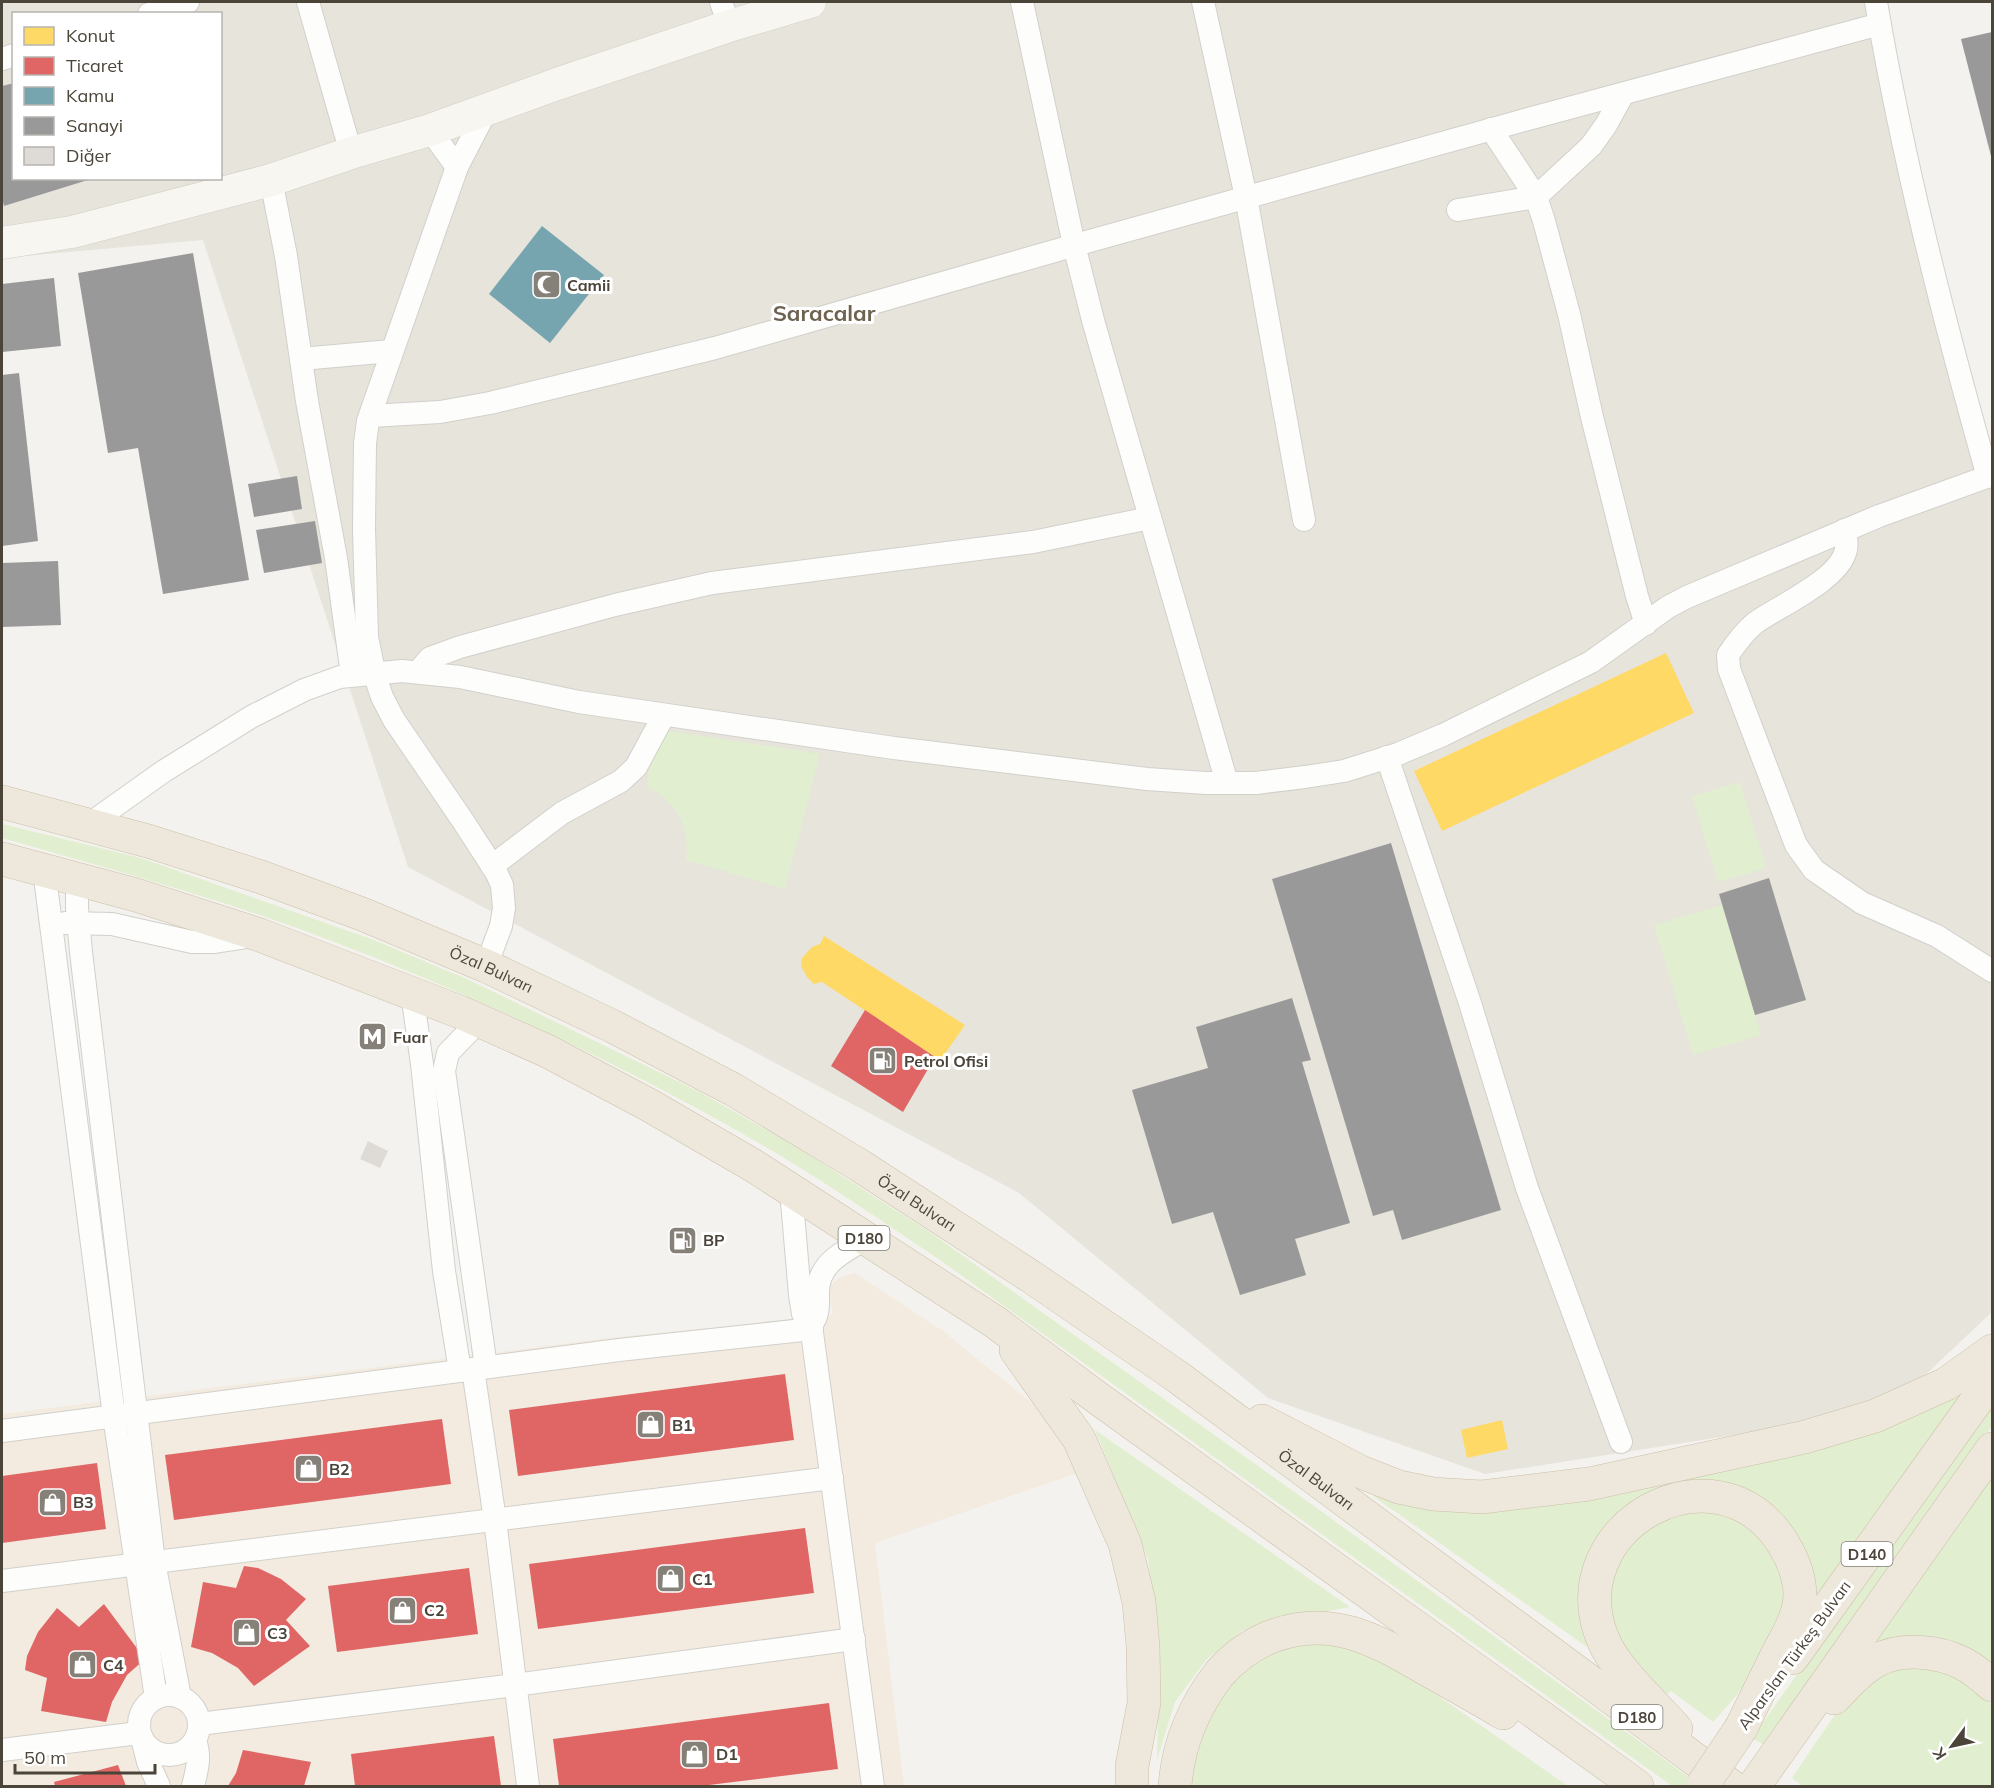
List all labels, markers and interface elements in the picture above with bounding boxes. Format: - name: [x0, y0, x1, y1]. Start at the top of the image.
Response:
- legend: [12, 12, 222, 180]
- text: Konut: [66, 24, 115, 47]
- text: Ticaret: [66, 54, 123, 77]
- text: Kamu: [66, 84, 114, 107]
- text: Sanayi: [66, 114, 123, 137]
- text: Diğer: [66, 144, 111, 167]
- mosque icon: Camii: [530, 269, 562, 301]
- place label: Camii: [567, 275, 610, 295]
- district label: Saracalar: [773, 299, 876, 327]
- street label: Özal Bulvarı: [447, 942, 536, 997]
- metro station icon: Fuar: [356, 1021, 388, 1053]
- place label: Fuar: [393, 1027, 428, 1047]
- fuel station icon: Petrol Ofisi: [867, 1045, 899, 1077]
- place label: Petrol Ofisi: [904, 1051, 988, 1071]
- street label: Özal Bulvarı: [874, 1170, 960, 1235]
- fuel station icon: BP: [666, 1224, 698, 1256]
- road number: D180: [838, 1226, 890, 1250]
- place label: BP: [703, 1230, 725, 1250]
- shop icon: B1: [635, 1409, 667, 1441]
- place label: B1: [672, 1415, 693, 1435]
- street label: Özal Bulvarı: [1274, 1445, 1358, 1514]
- shop icon: B2: [292, 1453, 324, 1485]
- place label: B2: [329, 1459, 350, 1479]
- shop icon: B3: [36, 1486, 68, 1518]
- place label: B3: [73, 1492, 94, 1512]
- road number: D140: [1842, 1542, 1892, 1566]
- shop icon: C1: [655, 1563, 687, 1595]
- place label: C1: [692, 1569, 713, 1589]
- street label: Alparslan Türkeş Bulvarı: [1733, 1577, 1855, 1733]
- shop icon: C2: [387, 1594, 419, 1626]
- place label: C2: [424, 1600, 445, 1620]
- shop icon: C3: [230, 1617, 262, 1649]
- place label: C3: [267, 1623, 288, 1643]
- shop icon: C4: [66, 1649, 98, 1681]
- place label: C4: [103, 1655, 124, 1675]
- road number: D180: [1612, 1705, 1662, 1729]
- north arrow: [1922, 1716, 1982, 1776]
- scale bar: [15, 1737, 154, 1775]
- shop icon: D1: [679, 1738, 711, 1770]
- text: K: [1927, 1743, 1951, 1764]
- place label: D1: [716, 1744, 738, 1764]
- text: 50 m: [24, 1746, 66, 1769]

